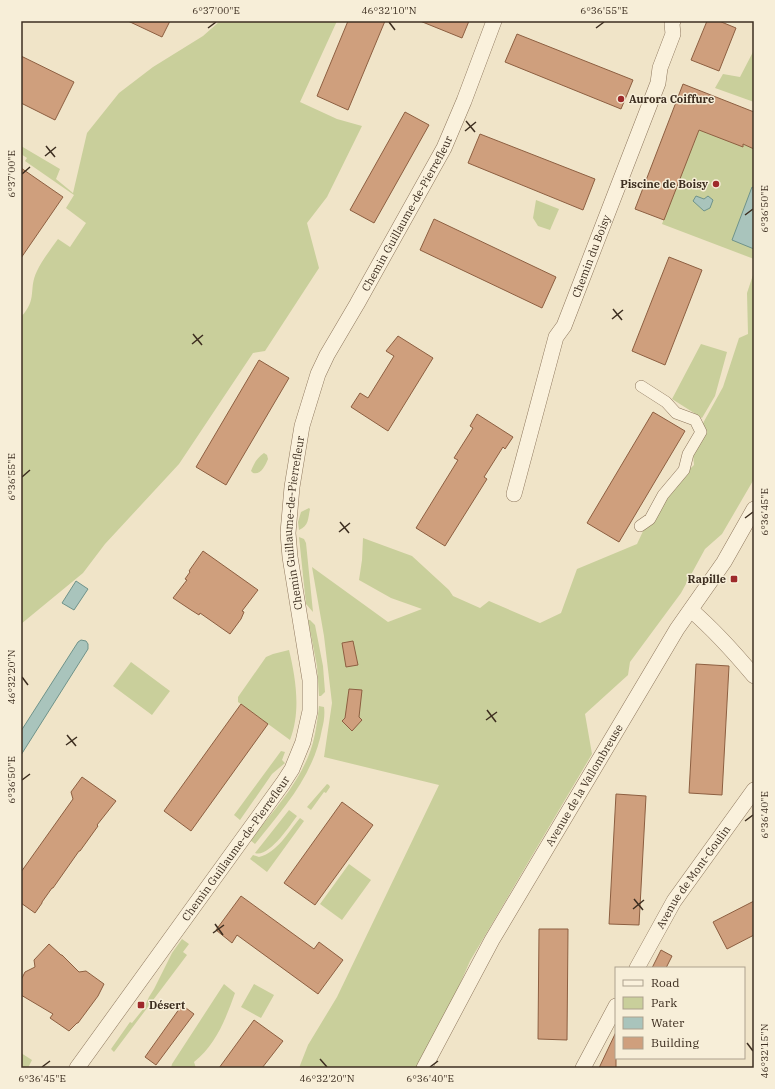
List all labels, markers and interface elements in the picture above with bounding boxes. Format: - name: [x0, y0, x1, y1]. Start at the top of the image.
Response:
- text: 6°37'00"E: [192, 4, 240, 17]
- text: 46°32'10"N: [362, 4, 417, 17]
- text: 6°36'55"E: [580, 4, 628, 17]
- place label: Aurora Coiffure: [629, 92, 714, 106]
- marker: Aurora Coiffure: [616, 94, 626, 104]
- street label: Chemin Guillaume-de-Pierrefleur: [359, 133, 455, 294]
- text: 6°37'00"E: [5, 150, 18, 198]
- place label: Piscine de Boisy: [620, 177, 709, 191]
- marker: Piscine de Boisy: [711, 179, 721, 189]
- text: 6°36'50"E: [758, 185, 771, 233]
- street label: Chemin du Boisy: [569, 213, 613, 300]
- street label: Chemin Guillaume-de-Pierrefleur: [281, 435, 307, 611]
- text: 6°36'55"E: [5, 453, 18, 501]
- text: 6°36'45"E: [758, 488, 771, 536]
- place label: Rapille: [688, 572, 726, 586]
- marker: Rapille: [729, 574, 739, 584]
- text: 46°32'20"N: [5, 649, 18, 705]
- street label: Avenue de la Vallombreuse: [542, 722, 626, 849]
- text: 6°36'50"E: [5, 756, 18, 804]
- street label: Chemin Guillaume-de-Pierrefleur: [179, 773, 293, 924]
- text: 6°36'40"E: [758, 791, 771, 839]
- street label: Avenue de Mont-Goulin: [653, 823, 733, 931]
- legend: [615, 967, 745, 1059]
- text: Road: [651, 975, 680, 990]
- text: Park: [651, 995, 677, 1010]
- place label: Désert: [149, 998, 185, 1012]
- marker: Désert: [136, 1000, 146, 1010]
- text: Water: [651, 1015, 685, 1030]
- text: 46°32'15"N: [758, 1023, 771, 1079]
- text: Building: [651, 1035, 699, 1050]
- text: 6°36'45"E: [18, 1072, 66, 1085]
- text: 46°32'20"N: [300, 1072, 355, 1085]
- text: 6°36'40"E: [406, 1072, 454, 1085]

